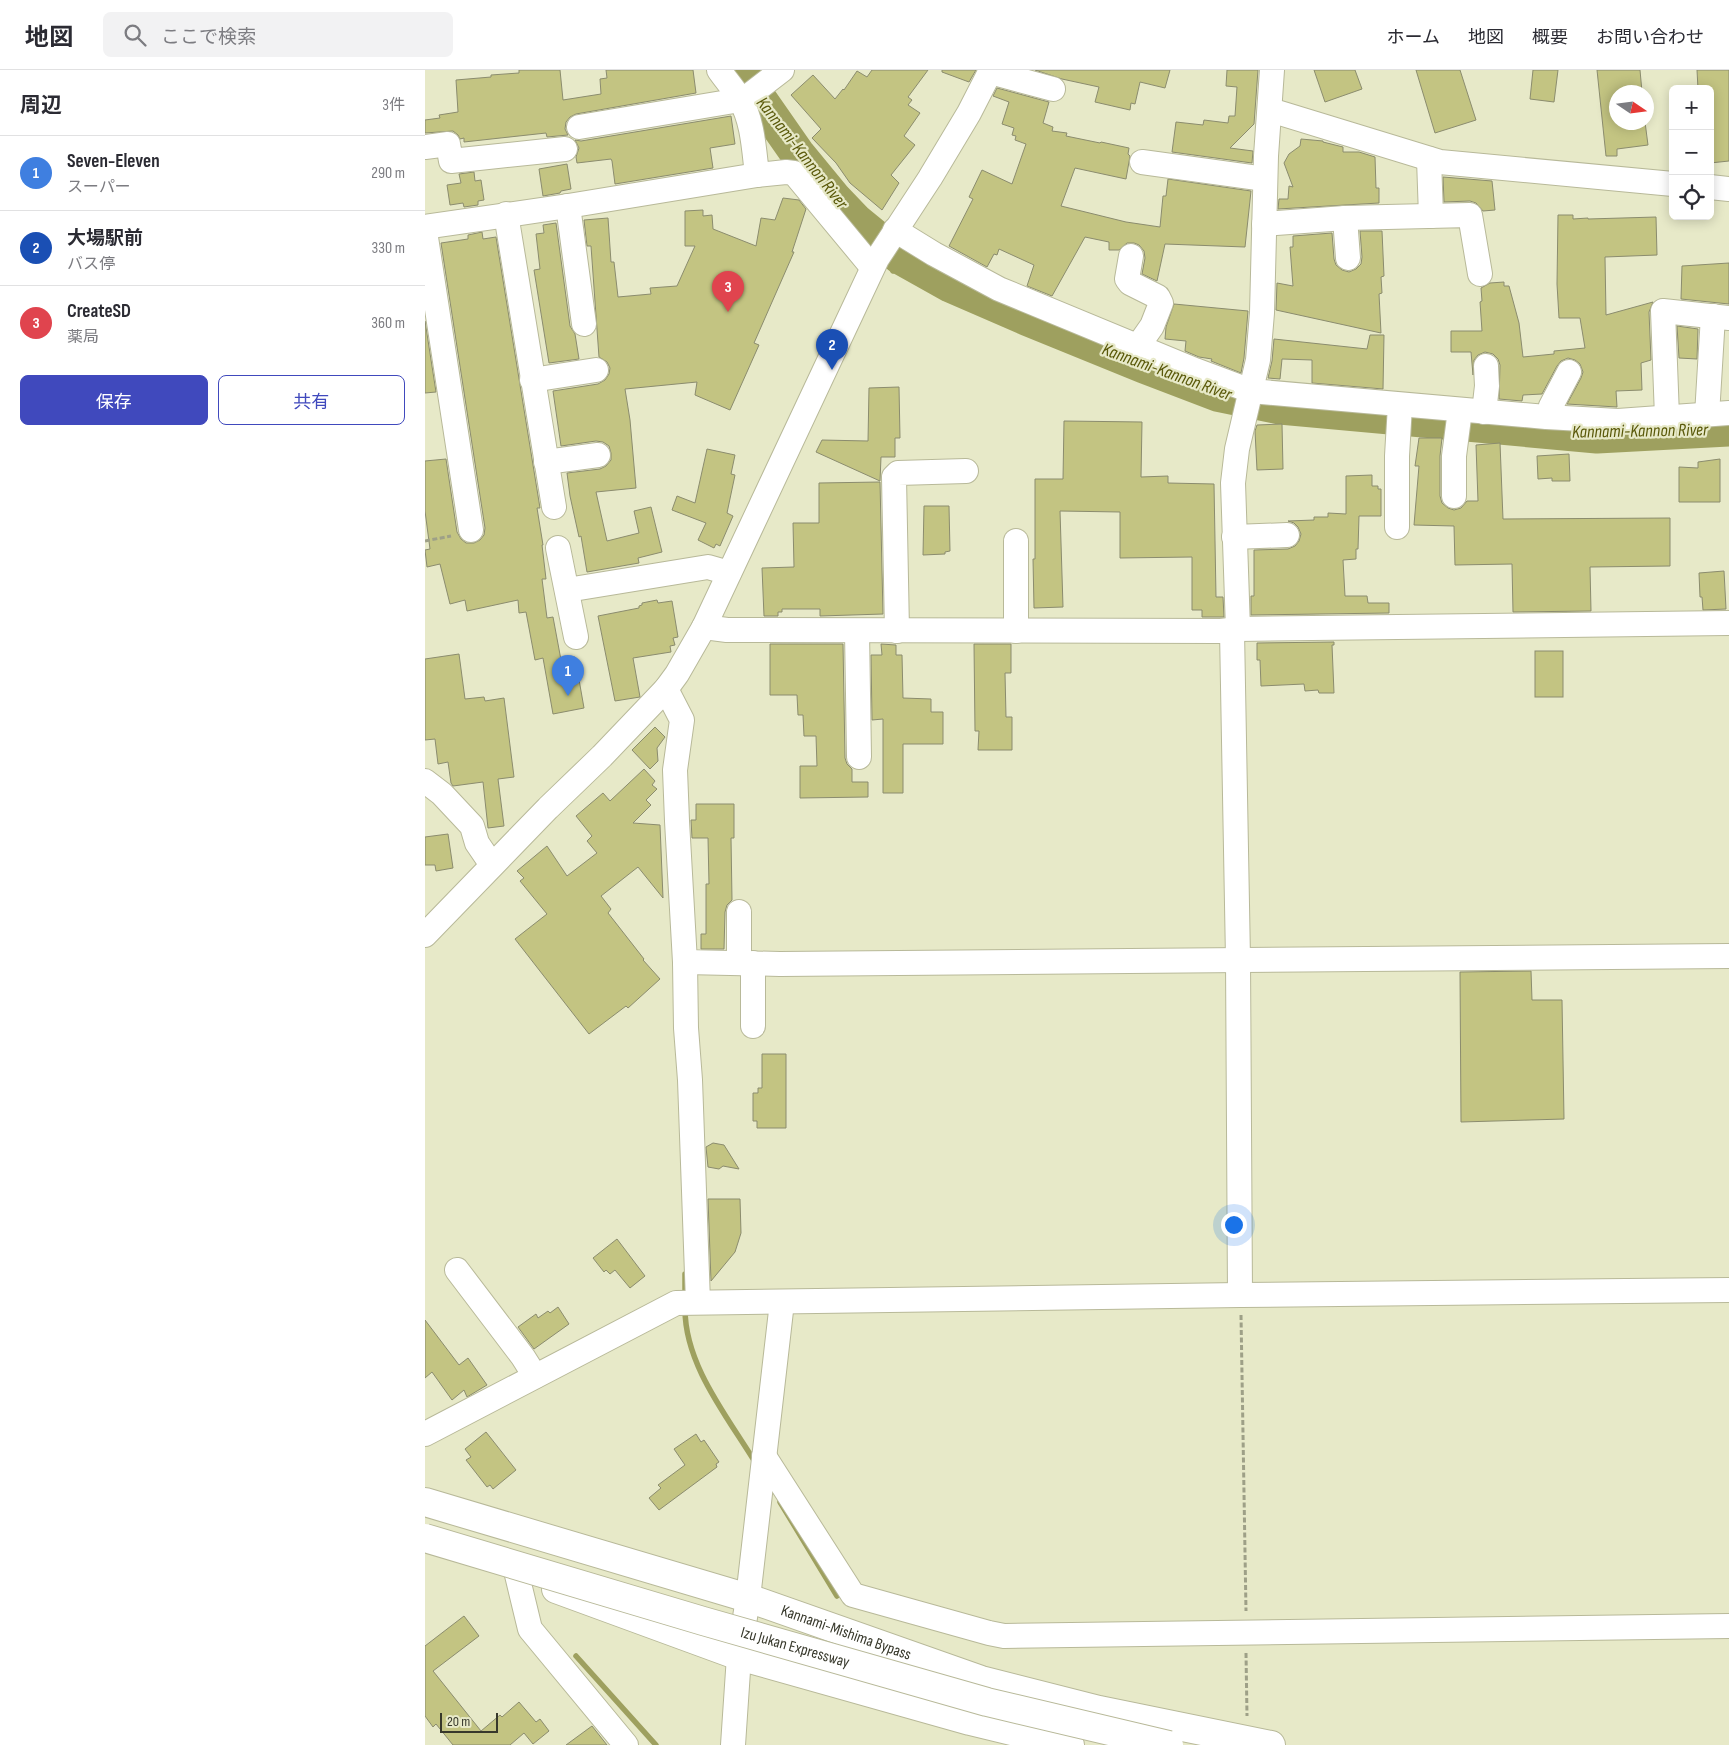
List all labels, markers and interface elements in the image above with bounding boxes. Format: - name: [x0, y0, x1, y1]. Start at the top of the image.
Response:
- search box: [103, 12, 453, 57]
- icon: search: [121, 21, 149, 49]
- text: 地図: [25, 23, 73, 52]
- text: ここで検索: [161, 26, 256, 49]
- text: ホーム: [1387, 27, 1440, 48]
- text: 地図: [1468, 27, 1504, 48]
- text: 概要: [1532, 27, 1568, 48]
- text: お問い合わせ: [1596, 27, 1704, 48]
- north arrow: [1609, 85, 1654, 130]
- map controls: [1669, 85, 1714, 220]
- button: +: [1669, 85, 1714, 130]
- text: 周辺: [20, 93, 62, 118]
- water label: Kannami-Kannon River: [752, 93, 853, 214]
- text: 3件: [382, 96, 405, 115]
- button: −: [1669, 130, 1714, 175]
- text: Seven-Eleven: [67, 150, 160, 173]
- text: 1: [33, 164, 39, 183]
- text: 290 m: [371, 164, 405, 183]
- button: locate: [1669, 175, 1714, 220]
- text: スーパー: [67, 178, 131, 197]
- text: 大場駅前: [67, 227, 143, 250]
- text: 2: [32, 239, 40, 258]
- text: 330 m: [372, 239, 405, 258]
- text: バス停: [67, 255, 115, 274]
- pin: 3: [712, 271, 744, 312]
- text: CreateSD: [67, 300, 131, 323]
- text: 3: [32, 314, 40, 333]
- text: 360 m: [371, 314, 405, 333]
- text: 薬局: [67, 328, 99, 347]
- pin: 2: [816, 329, 848, 370]
- water label: Kannami-Kannon River: [1099, 339, 1235, 405]
- button: 保存: [20, 375, 208, 425]
- button: 共有: [218, 375, 405, 425]
- water label: Kannami-Kannon River: [1572, 419, 1709, 443]
- pin: 1: [552, 655, 584, 696]
- your location: [1221, 1212, 1247, 1238]
- street label: Kannami-Mishima Bypass: [778, 1601, 914, 1664]
- street label: Izu Jukan Expressway: [739, 1623, 852, 1672]
- scale bar: [440, 1710, 497, 1733]
- text: 20 m: [447, 1713, 470, 1730]

